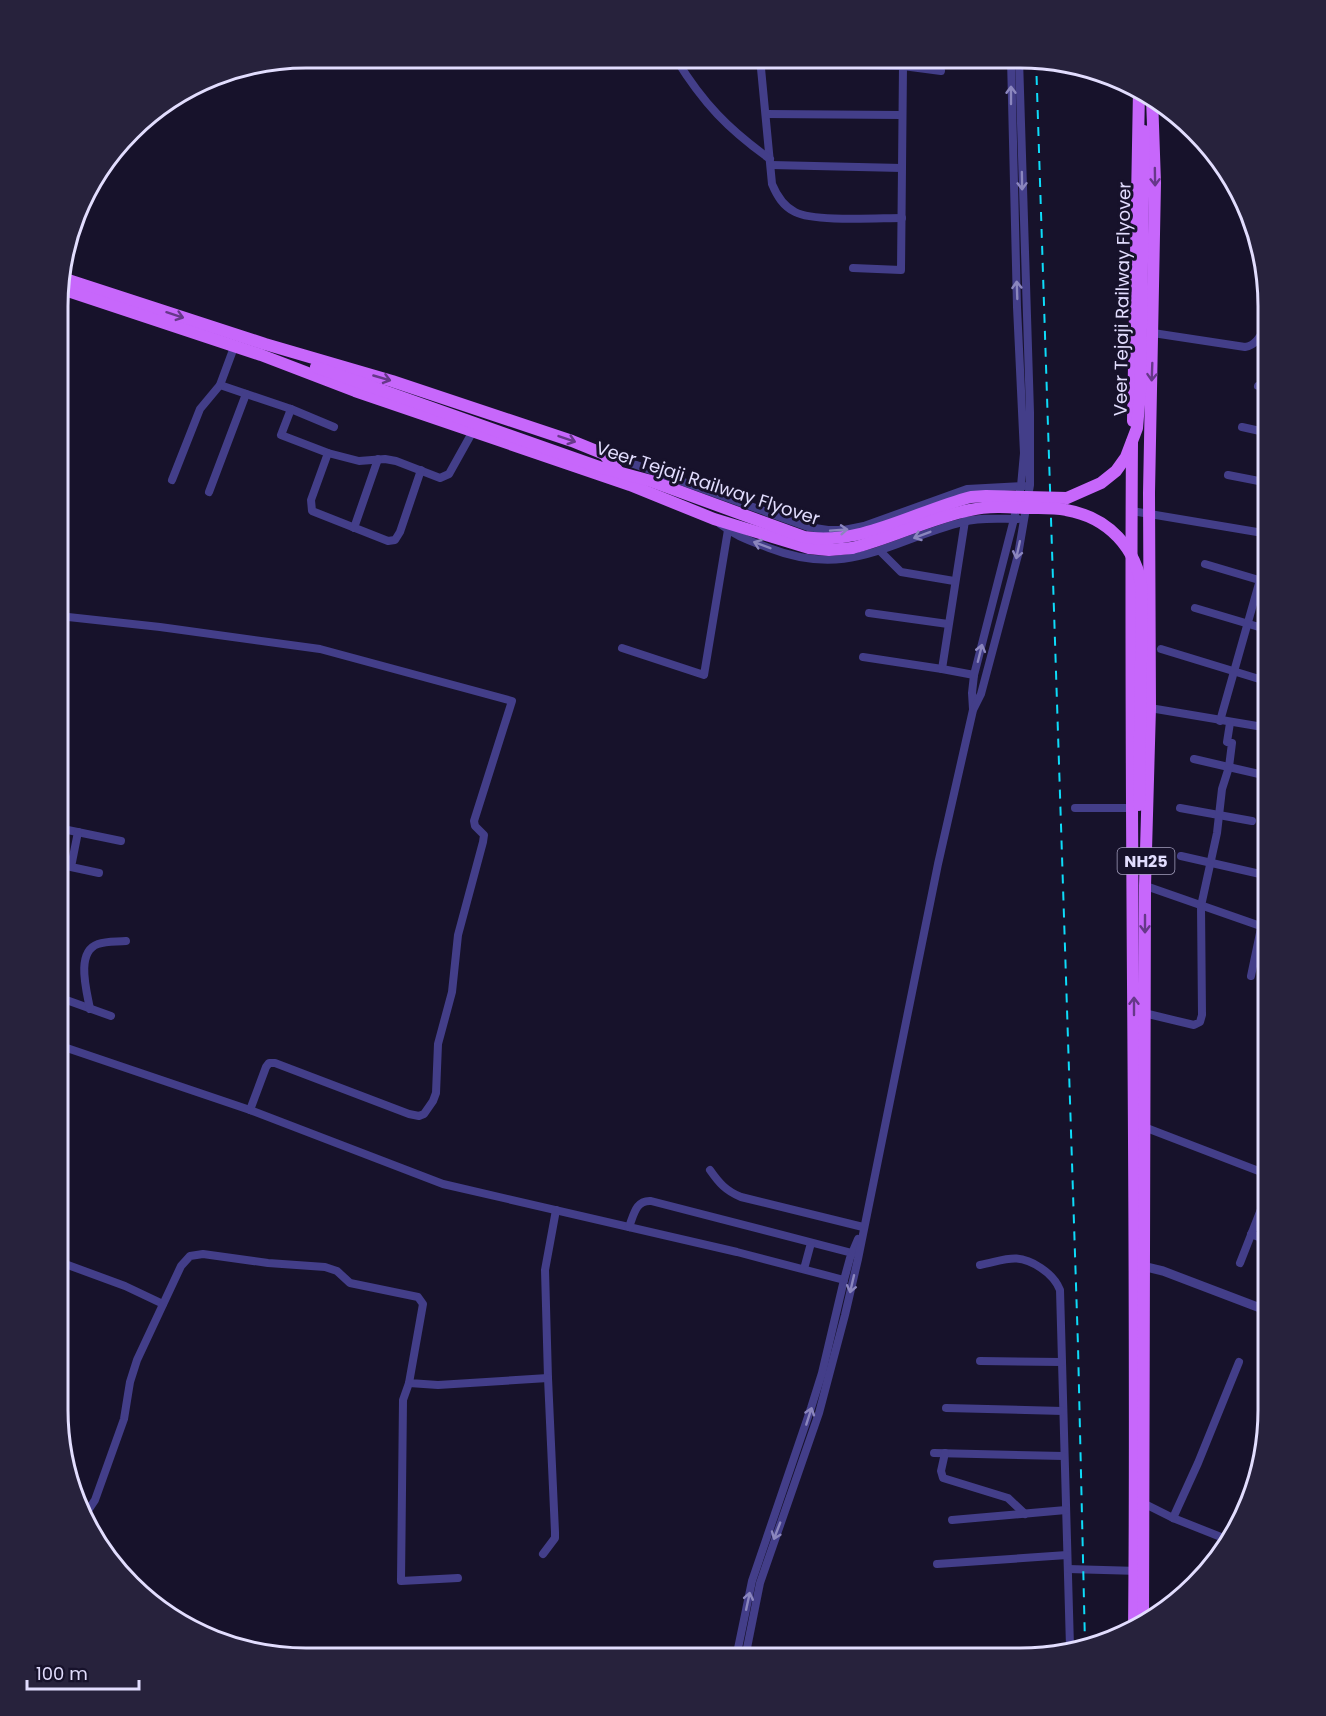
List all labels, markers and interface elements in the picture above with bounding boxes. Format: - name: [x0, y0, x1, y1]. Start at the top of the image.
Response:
- one-way arrow: [1005, 85, 1017, 105]
- one-way arrow: [1149, 166, 1161, 186]
- one-way arrow: [1017, 170, 1028, 190]
- street label: Veer Tejaji Railway Flyover: [1107, 181, 1137, 416]
- one-way arrow: [1011, 280, 1023, 300]
- one-way arrow: [165, 310, 184, 321]
- one-way arrow: [1147, 361, 1158, 381]
- one-way arrow: [372, 373, 391, 384]
- one-way arrow: [557, 435, 576, 446]
- street label: Veer Tejaji Railway Flyover: [593, 435, 823, 531]
- one-way arrow: [828, 524, 848, 535]
- one-way arrow: [914, 531, 932, 542]
- one-way arrow: [753, 539, 772, 550]
- one-way arrow: [1012, 541, 1024, 560]
- one-way arrow: [974, 644, 986, 663]
- road number: NH25: [1118, 848, 1174, 874]
- one-way arrow: [1139, 913, 1151, 933]
- one-way arrow: [1128, 996, 1140, 1016]
- one-way arrow: [845, 1274, 857, 1293]
- one-way arrow: [804, 1407, 815, 1426]
- one-way arrow: [771, 1521, 782, 1540]
- one-way arrow: [742, 1592, 754, 1611]
- scale bar: [27, 1653, 140, 1691]
- text: 100 m: [36, 1661, 88, 1686]

